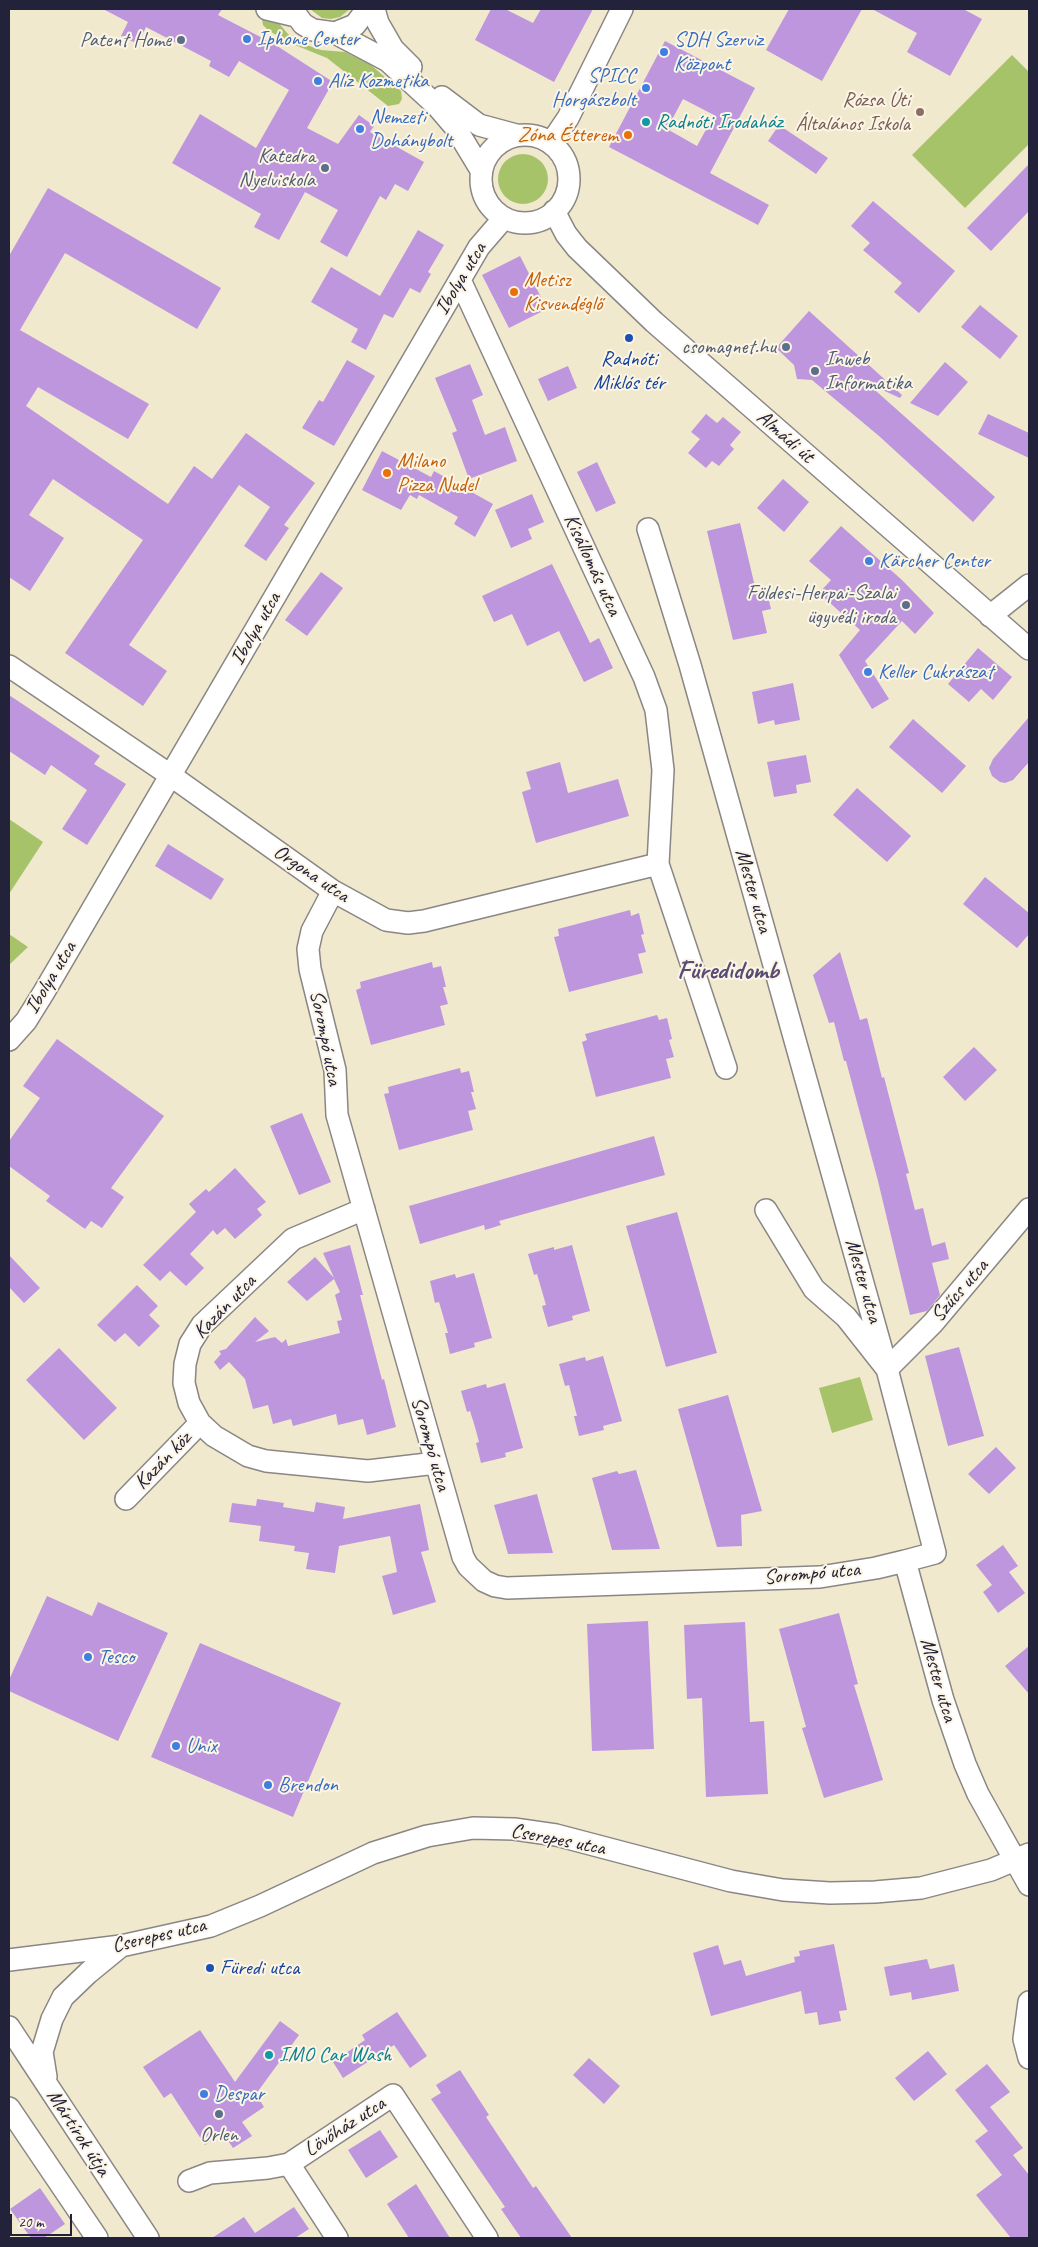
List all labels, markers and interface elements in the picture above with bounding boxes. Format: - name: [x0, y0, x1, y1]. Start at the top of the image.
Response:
- place label: Iphone Center: [257, 26, 359, 52]
- place label: Patent Home: [80, 27, 171, 53]
- place label: SDH Szerviz Központ: [674, 27, 763, 77]
- marker: Iphone Center: [241, 33, 253, 45]
- marker: Patent Home: [175, 34, 187, 46]
- marker: SDH Szerviz Központ: [658, 46, 670, 58]
- place label: SPICC Horgászbolt: [552, 63, 636, 113]
- place label: Alíz Kozmetika: [328, 68, 429, 94]
- marker: Alíz Kozmetika: [312, 75, 324, 87]
- marker: SPICC Horgászbolt: [640, 82, 652, 94]
- place label: Rózsa Úti Általános Iskola: [796, 87, 910, 137]
- place label: Nemzeti Dohánybolt: [370, 104, 452, 154]
- marker: Rózsa Úti Általános Iskola: [914, 106, 926, 118]
- place label: Radnóti Irodaház: [656, 109, 783, 135]
- marker: Radnóti Irodaház: [640, 116, 652, 128]
- place label: Zóna Étterem: [518, 122, 618, 148]
- marker: Nemzeti Dohánybolt: [354, 123, 366, 135]
- marker: Zóna Étterem: [622, 129, 634, 141]
- place label: Katedra Nyelviskola: [239, 143, 315, 193]
- marker: Katedra Nyelviskola: [319, 162, 331, 174]
- street label: Ibolya utca: [430, 238, 492, 320]
- place label: Metisz Kisvendéglő: [524, 267, 602, 317]
- marker: Metisz Kisvendéglő: [508, 286, 520, 298]
- marker: Radnóti Miklós tér: [623, 332, 635, 344]
- place label: csomagnet.hu: [681, 334, 776, 360]
- marker: csomagnet.hu: [780, 341, 792, 353]
- place label: Radnóti Miklós tér: [593, 346, 665, 396]
- place label: Inweb Informatika: [825, 346, 912, 396]
- marker: Inweb Informatika: [809, 365, 821, 377]
- street label: Almádi út: [751, 405, 819, 469]
- place label: Milano Pizza Nudel: [397, 448, 477, 498]
- marker: Milano Pizza Nudel: [381, 467, 393, 479]
- street label: Kisállomás utca: [558, 510, 626, 620]
- place label: Kärcher Center: [879, 548, 990, 574]
- marker: Kärcher Center: [863, 555, 875, 567]
- place label: Földesi-Herpai-Szalai ügyvédi iroda: [747, 580, 896, 630]
- street label: Ibolya utca: [225, 588, 287, 670]
- marker: Földesi-Herpai-Szalai ügyvédi iroda: [900, 599, 912, 611]
- place label: Keller Cukrászat: [878, 659, 993, 685]
- marker: Keller Cukrászat: [862, 666, 874, 678]
- street label: Orgona utca: [268, 839, 354, 909]
- street label: Mester utca: [729, 846, 777, 936]
- street label: Ibolya utca: [20, 937, 82, 1019]
- district label: Füredidomb: [677, 955, 779, 987]
- street label: Sorompó utca: [303, 988, 347, 1088]
- street label: Mester utca: [839, 1236, 887, 1326]
- street label: Szűcs utca: [926, 1254, 994, 1328]
- street label: Kazán utca: [188, 1270, 262, 1344]
- street label: Sorompó utca: [405, 1394, 455, 1494]
- street label: Kazán köz: [129, 1427, 197, 1495]
- street label: Sorompó utca: [763, 1557, 861, 1591]
- street label: Mester utca: [914, 1635, 962, 1725]
- place label: Tesco: [98, 1644, 134, 1670]
- marker: Tesco: [82, 1651, 94, 1663]
- place label: Unix: [186, 1733, 217, 1759]
- marker: Unix: [170, 1740, 182, 1752]
- place label: Brendon: [278, 1772, 338, 1798]
- marker: Brendon: [262, 1779, 274, 1791]
- street label: Cserepes utca: [509, 1819, 607, 1861]
- street label: Cserepes utca: [110, 1913, 208, 1959]
- place label: Füredi utca: [220, 1955, 299, 1981]
- marker: Füredi utca: [204, 1962, 216, 1974]
- place label: IMO Car Wash: [279, 2042, 391, 2068]
- marker: IMO Car Wash: [263, 2049, 275, 2061]
- place label: Despar: [214, 2081, 264, 2107]
- street label: Mártírok útja: [41, 2085, 115, 2181]
- marker: Despar: [198, 2088, 210, 2100]
- street label: Lövőház utca: [300, 2091, 390, 2163]
- marker: Orlen: [213, 2108, 225, 2120]
- place label: Orlen: [200, 2122, 238, 2148]
- scale bar: [12, 2204, 75, 2236]
- text: 20 m: [18, 2213, 44, 2232]

